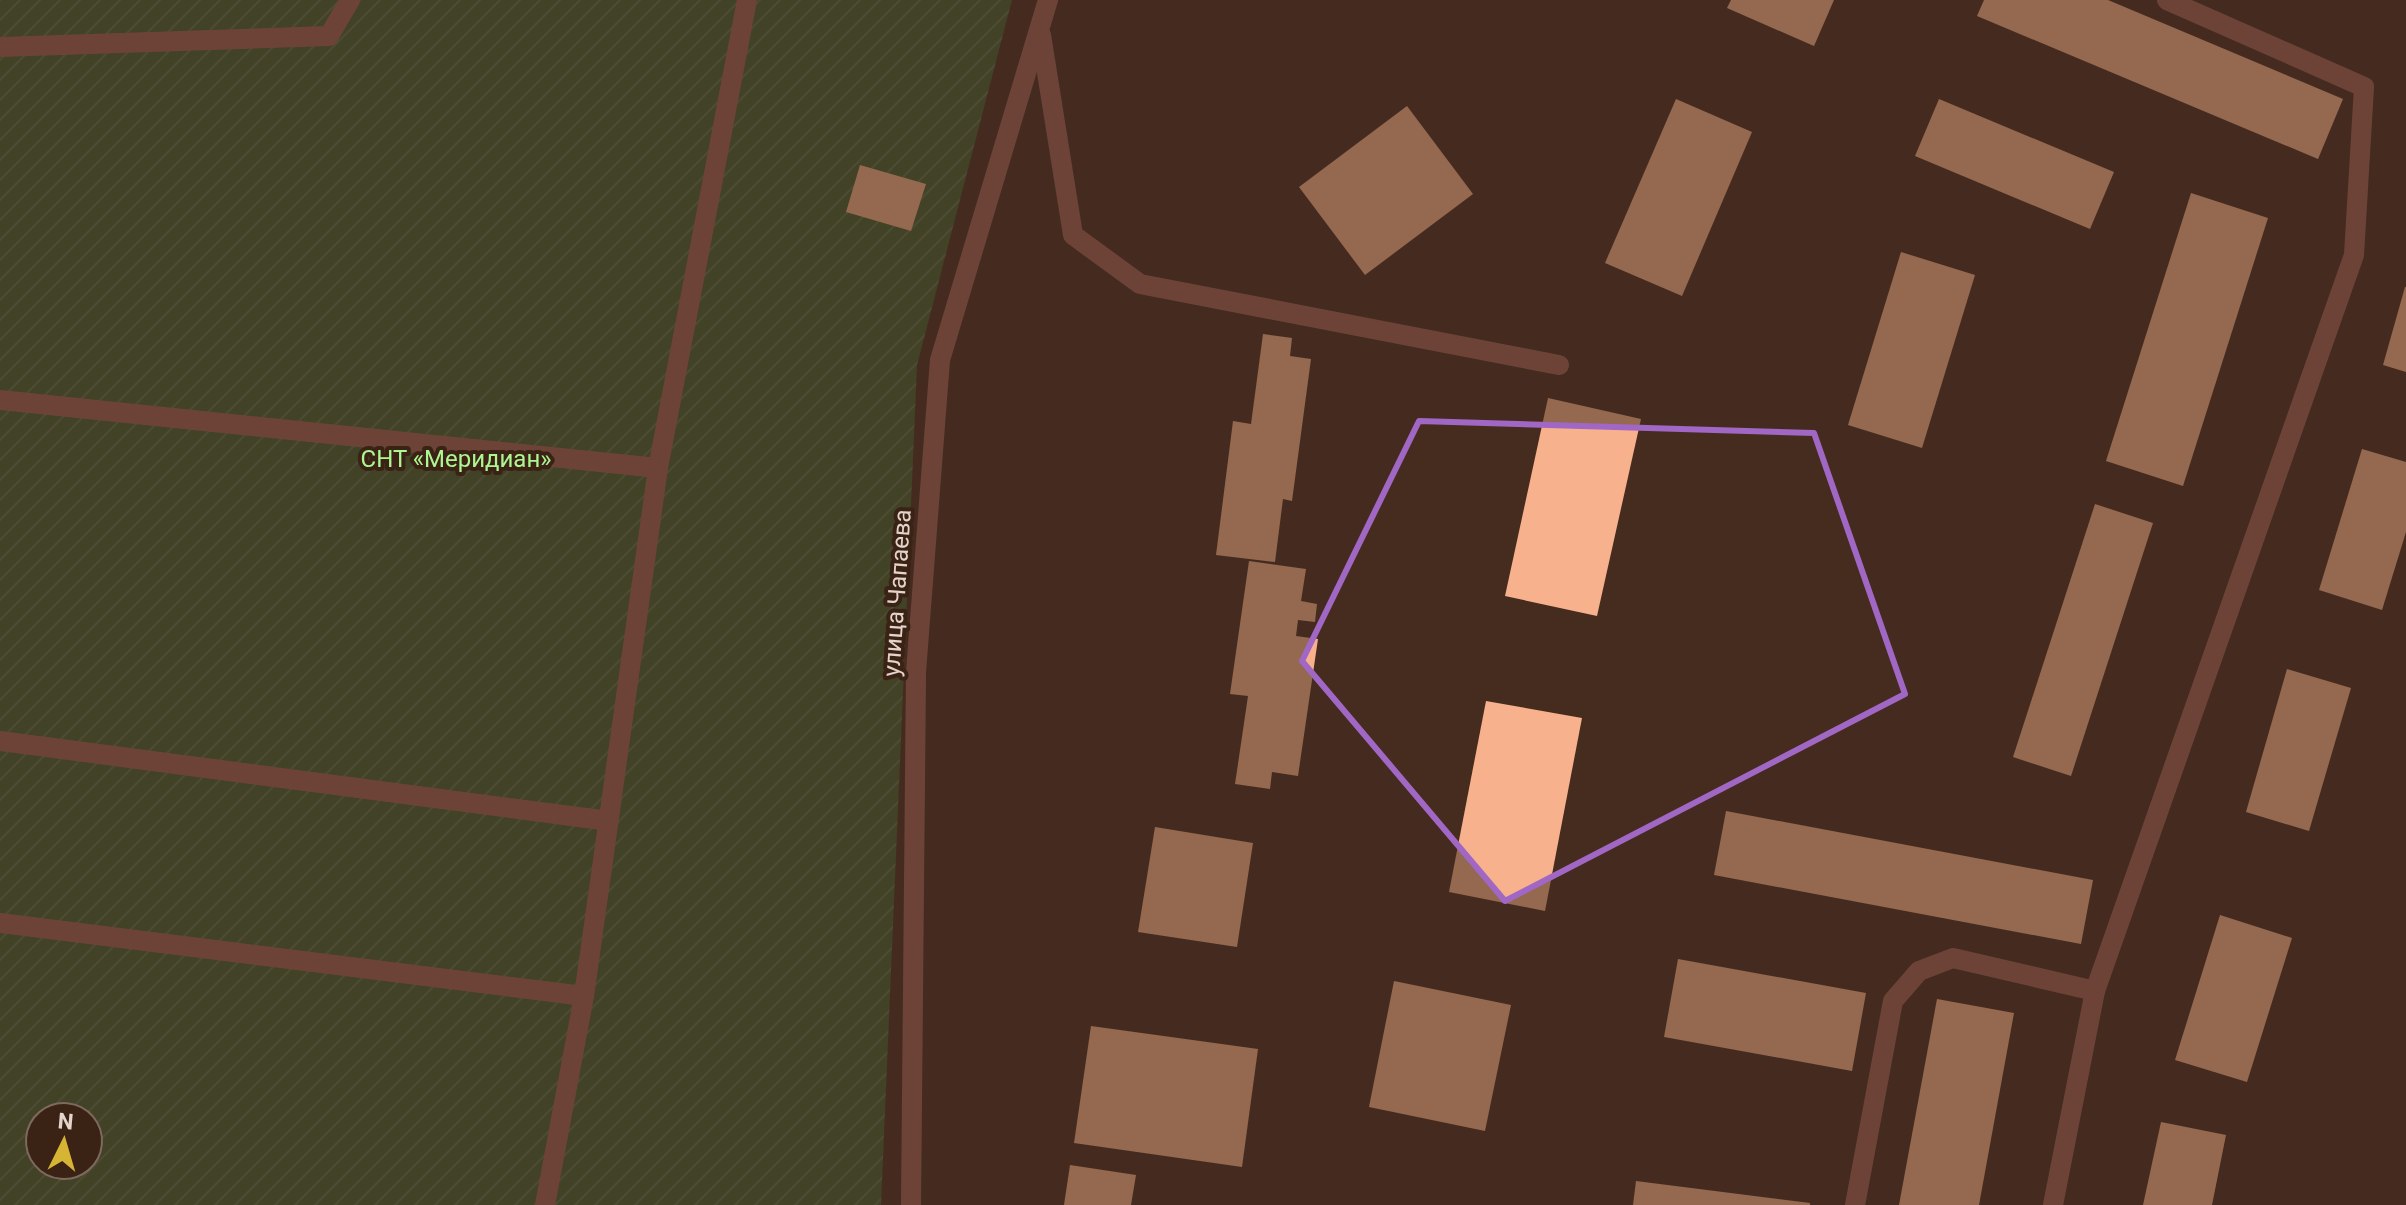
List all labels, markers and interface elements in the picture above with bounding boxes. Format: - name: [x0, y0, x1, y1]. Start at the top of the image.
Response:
- park label: СНТ «Меридиан»: [361, 445, 551, 473]
- street label: улица Чапаева: [877, 508, 917, 678]
- north arrow: [24, 1101, 104, 1181]
- text: N: [57, 1108, 75, 1135]

